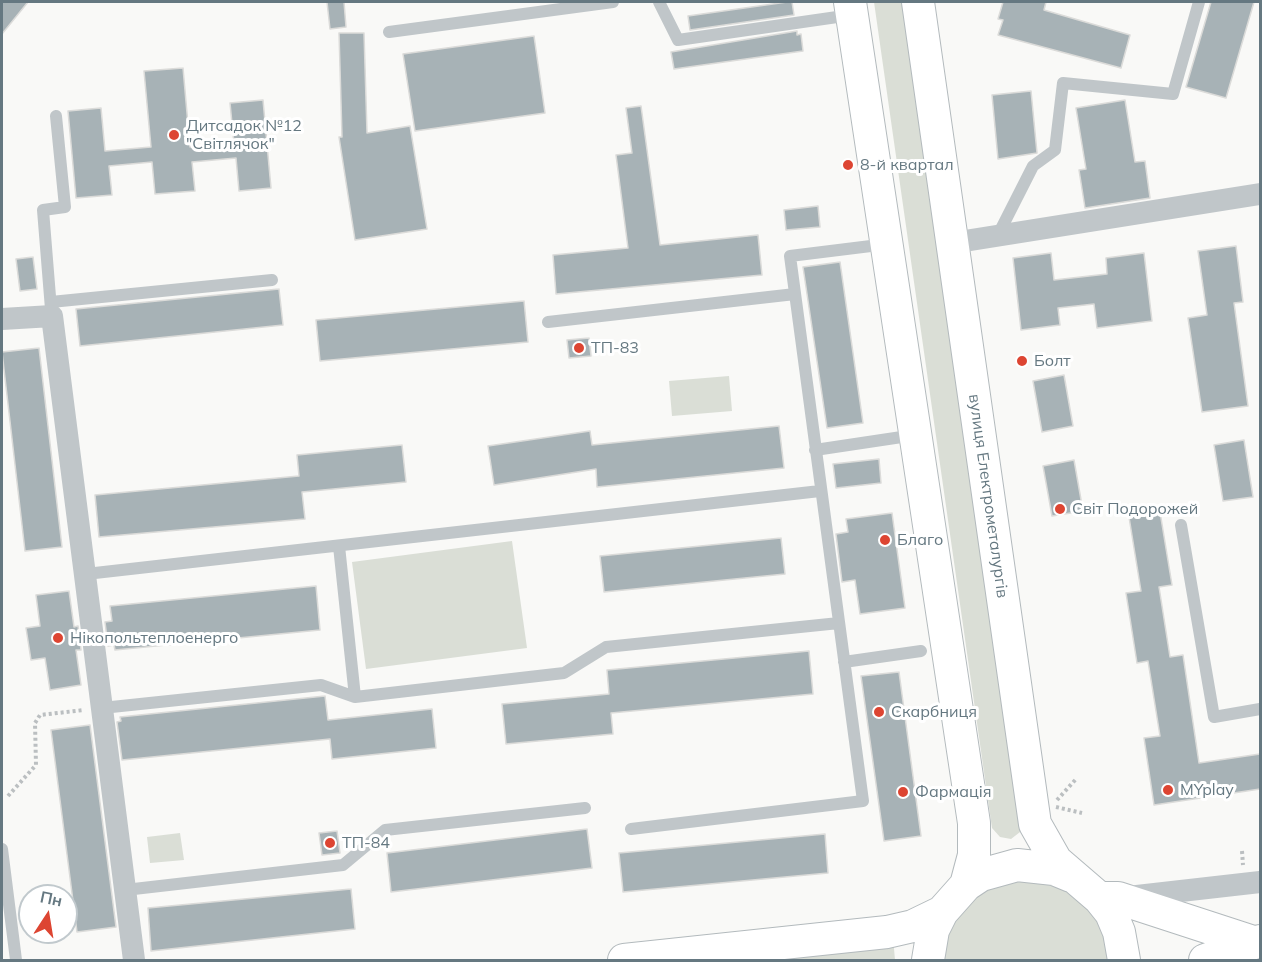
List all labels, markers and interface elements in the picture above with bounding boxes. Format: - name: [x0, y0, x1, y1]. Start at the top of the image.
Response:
- place label: Дитсадок №12 "Світлячок": [186, 116, 302, 154]
- marker: Дитсадок №12 "Світлячок": [167, 128, 181, 142]
- place label: 8-й квартал: [860, 155, 954, 175]
- marker: 8-й квартал: [841, 158, 855, 172]
- place label: ТП-83: [591, 338, 639, 358]
- marker: ТП-83: [572, 341, 586, 355]
- place label: Болт: [1034, 351, 1071, 371]
- marker: Болт: [1015, 354, 1029, 368]
- street label: вулиця Електрометалургів: [964, 393, 1012, 599]
- place label: Світ Подорожей: [1072, 499, 1198, 519]
- marker: Світ Подорожей: [1053, 502, 1067, 516]
- place label: Благо: [897, 530, 943, 550]
- marker: Благо: [878, 533, 892, 547]
- place label: Нікопольтеплоенерго: [70, 628, 238, 648]
- marker: Нікопольтеплоенерго: [51, 631, 65, 645]
- place label: Скарбниця: [891, 702, 977, 722]
- marker: Скарбниця: [872, 705, 886, 719]
- place label: MYplay: [1180, 780, 1234, 800]
- place label: Фармація: [915, 782, 991, 802]
- marker: MYplay: [1161, 783, 1175, 797]
- marker: Фармація: [896, 785, 910, 799]
- place label: ТП-84: [342, 833, 390, 853]
- marker: ТП-84: [323, 836, 337, 850]
- north arrow: [18, 884, 78, 944]
- text: Пн: [38, 886, 64, 910]

